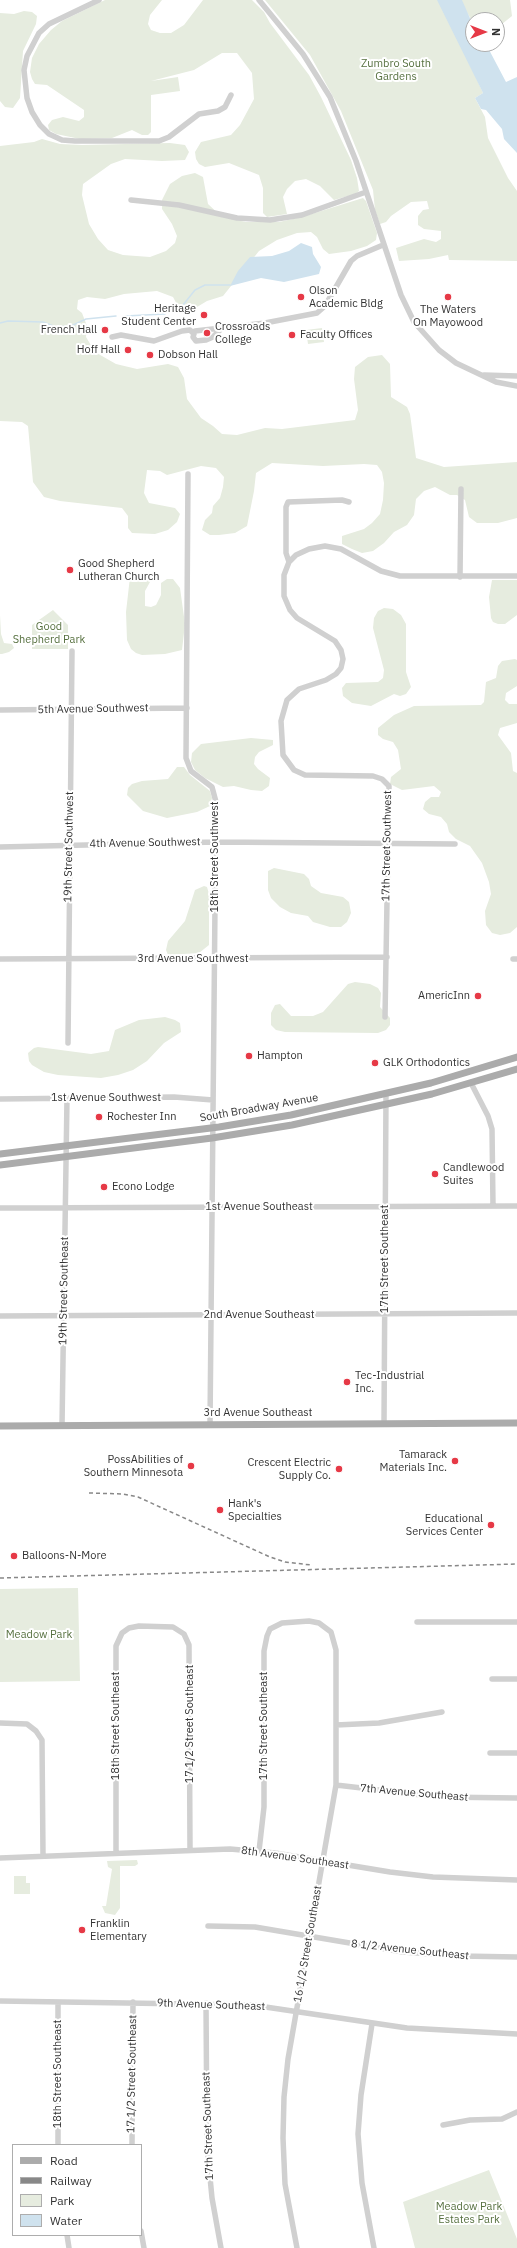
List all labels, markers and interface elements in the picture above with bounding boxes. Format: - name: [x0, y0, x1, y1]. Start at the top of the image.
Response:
- north arrow: [465, 12, 505, 52]
- text: N: [489, 28, 503, 36]
- park label: Zumbro South Gardens: [361, 57, 431, 83]
- place label: Olson Academic Bldg: [309, 284, 383, 310]
- marker: Olson Academic Bldg: [296, 292, 306, 302]
- marker: The Waters On Mayowood: [443, 292, 453, 302]
- place label: Heritage Student Center: [121, 302, 196, 328]
- place label: The Waters On Mayowood: [413, 303, 483, 329]
- marker: Heritage Student Center: [199, 310, 209, 320]
- place label: Crossroads College: [215, 320, 270, 346]
- place label: French Hall: [41, 323, 97, 337]
- marker: French Hall: [100, 325, 110, 335]
- marker: Crossroads College: [202, 328, 212, 338]
- place label: Faculty Offices: [300, 328, 373, 342]
- marker: Faculty Offices: [287, 330, 297, 340]
- place label: Hoff Hall: [77, 343, 120, 357]
- marker: Hoff Hall: [123, 345, 133, 355]
- place label: Dobson Hall: [158, 348, 218, 362]
- marker: Dobson Hall: [145, 350, 155, 360]
- place label: Good Shepherd Lutheran Church: [78, 557, 160, 583]
- marker: Good Shepherd Lutheran Church: [65, 565, 75, 575]
- park label: Good Shepherd Park: [13, 620, 85, 646]
- street label: 5th Avenue Southwest: [37, 701, 149, 717]
- street label: 17th Street Southwest: [379, 790, 395, 902]
- street label: 19th Street Southwest: [61, 791, 77, 903]
- street label: 18th Street Southwest: [208, 801, 222, 913]
- street label: 4th Avenue Southwest: [89, 835, 201, 851]
- street label: 3rd Avenue Southwest: [137, 952, 249, 966]
- place label: AmericInn: [418, 989, 470, 1003]
- marker: AmericInn: [473, 991, 483, 1001]
- place label: Hampton: [257, 1049, 303, 1063]
- marker: Hampton: [244, 1051, 254, 1061]
- place label: GLK Orthodontics: [383, 1056, 470, 1070]
- marker: GLK Orthodontics: [370, 1058, 380, 1068]
- street label: 1st Avenue Southwest: [51, 1091, 161, 1105]
- street label: South Broadway Avenue: [199, 1091, 319, 1125]
- place label: Rochester Inn: [107, 1110, 177, 1124]
- marker: Rochester Inn: [94, 1112, 104, 1122]
- place label: Candlewood Suites: [443, 1161, 504, 1187]
- marker: Candlewood Suites: [430, 1169, 440, 1179]
- place label: Econo Lodge: [112, 1180, 175, 1194]
- marker: Econo Lodge: [99, 1182, 109, 1192]
- street label: 1st Avenue Southeast: [205, 1200, 313, 1214]
- street label: 17th Street Southeast: [378, 1205, 392, 1313]
- street label: 19th Street Southeast: [56, 1237, 72, 1345]
- street label: 2nd Avenue Southeast: [203, 1308, 315, 1322]
- place label: Tec-Industrial Inc.: [355, 1369, 424, 1395]
- marker: Tec-Industrial Inc.: [342, 1377, 352, 1387]
- street label: 3rd Avenue Southeast: [204, 1406, 312, 1420]
- place label: Tamarack Materials Inc.: [380, 1448, 447, 1474]
- place label: PossAbilities of Southern Minnesota: [84, 1453, 183, 1479]
- place label: Crescent Electric Supply Co.: [247, 1456, 331, 1482]
- marker: Tamarack Materials Inc.: [450, 1456, 460, 1466]
- marker: PossAbilities of Southern Minnesota: [186, 1461, 196, 1471]
- marker: Crescent Electric Supply Co.: [334, 1464, 344, 1474]
- place label: Hank's Specialties: [228, 1497, 282, 1523]
- marker: Hank's Specialties: [215, 1505, 225, 1515]
- place label: Educational Services Center: [406, 1512, 483, 1538]
- marker: Educational Services Center: [486, 1520, 496, 1530]
- place label: Balloons-N-More: [22, 1549, 106, 1563]
- marker: Balloons-N-More: [9, 1551, 19, 1561]
- park label: Meadow Park: [6, 1628, 72, 1642]
- street label: 17 1/2 Street Southeast: [183, 1665, 197, 1783]
- street label: 18th Street Southeast: [109, 1672, 123, 1780]
- street label: 17th Street Southeast: [257, 1672, 271, 1780]
- street label: 7th Avenue Southeast: [359, 1782, 469, 1804]
- street label: 8th Avenue Southeast: [240, 1844, 350, 1872]
- street label: 16 1/2 Street Southeast: [291, 1884, 325, 2004]
- place label: Franklin Elementary: [90, 1917, 147, 1943]
- marker: Franklin Elementary: [77, 1925, 87, 1935]
- street label: 8 1/2 Avenue Southeast: [350, 1937, 470, 1963]
- street label: 9th Avenue Southeast: [157, 1997, 265, 2013]
- street label: 17 1/2 Street Southeast: [124, 2015, 140, 2133]
- street label: 18th Street Southeast: [51, 2020, 65, 2128]
- street label: 17th Street Southeast: [200, 2071, 216, 2181]
- legend: [12, 2144, 142, 2236]
- text: Road: [50, 2153, 78, 2168]
- text: Railway: [50, 2173, 92, 2188]
- text: Park: [50, 2193, 74, 2208]
- park label: Meadow Park Estates Park: [436, 2200, 502, 2226]
- text: Water: [50, 2213, 82, 2228]

